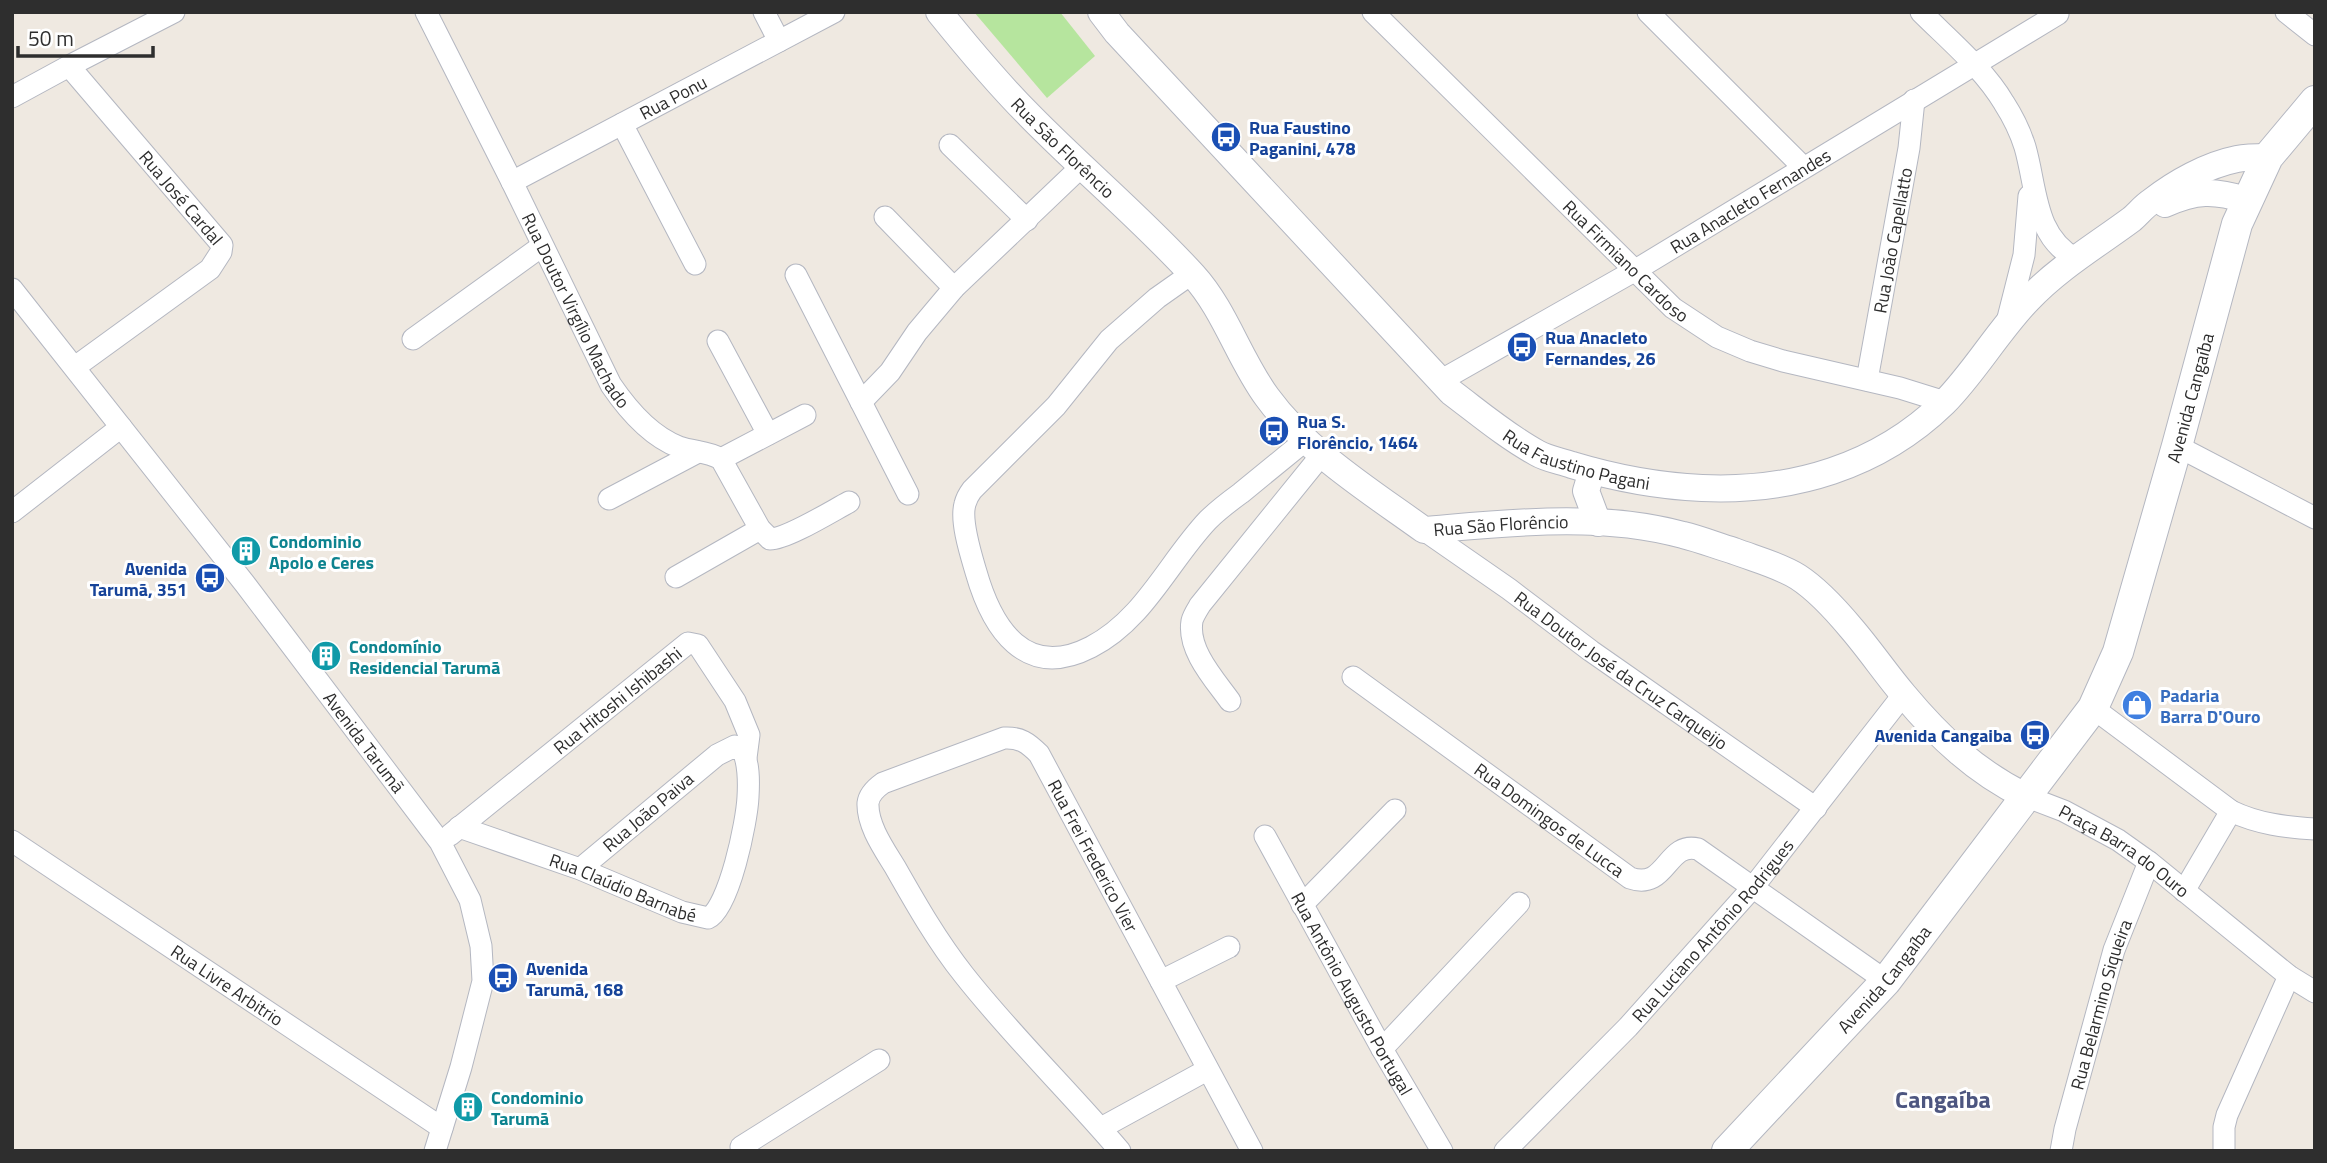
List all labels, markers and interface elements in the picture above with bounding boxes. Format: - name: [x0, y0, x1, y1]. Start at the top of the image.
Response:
- scale bar: [18, 14, 152, 58]
- text: 50 m: [28, 22, 74, 54]
- street label: Rua Ponu: [634, 68, 712, 126]
- street label: Rua São Florêncio: [1005, 91, 1121, 204]
- place label: Rua Faustino Paganini, 478: [1249, 114, 1356, 162]
- bus stop icon: Rua Faustino Paganini, 478: [1209, 120, 1243, 154]
- street label: Rua Anacleto Fernandes: [1665, 141, 1836, 260]
- street label: Rua José Cardal: [133, 144, 230, 251]
- street label: Rua João Capellatto: [1866, 165, 1919, 315]
- street label: Rua Firmiano Cardoso: [1557, 193, 1694, 328]
- street label: Rua Doutor Virgílio Machado: [516, 208, 637, 414]
- place label: Rua Anacleto Fernandes, 26: [1545, 324, 1656, 372]
- bus stop icon: Rua Anacleto Fernandes, 26: [1505, 330, 1539, 364]
- street label: Avenida Cangaíba: [2159, 330, 2221, 466]
- place label: Rua S. Florêncio, 1464: [1297, 408, 1418, 456]
- bus stop icon: Rua S. Florêncio, 1464: [1257, 414, 1291, 448]
- street label: Rua Faustino Pagani: [1498, 422, 1652, 496]
- street label: Rua São Florêncio: [1432, 508, 1569, 543]
- place label: Condominio Apolo e Ceres: [269, 528, 374, 576]
- building icon: Condominio Apolo e Ceres: [229, 534, 263, 568]
- place label: Avenida Tarumã, 351: [90, 555, 187, 603]
- bus stop icon: Avenida Tarumã, 351: [193, 561, 227, 595]
- street label: Rua Doutor José da Cruz Carqueijo: [1509, 584, 1733, 756]
- place label: Condomínio Residencial Tarumã: [349, 633, 500, 681]
- building icon: Condomínio Residencial Tarumã: [309, 639, 343, 673]
- street label: Rua Hitoshi Ishibashi: [547, 640, 687, 760]
- place label: Padaria Barra D'Ouro: [2160, 682, 2260, 730]
- street label: Avenida Tarumã: [317, 686, 412, 798]
- shop icon: Padaria Barra D'Ouro: [2120, 688, 2154, 722]
- bus stop icon: Avenida Cangaiba: [2018, 718, 2052, 752]
- place label: Avenida Cangaiba: [1874, 722, 2012, 749]
- street label: Rua Domingos de Lucca: [1469, 756, 1630, 883]
- street label: Rua João Paiva: [597, 766, 699, 858]
- street label: Rua Frei Frederico Vier: [1041, 774, 1146, 937]
- street label: Praça Barra do Ouro: [2054, 797, 2196, 903]
- street label: Rua Luciano Antônio Rodrigues: [1625, 833, 1800, 1028]
- street label: Rua Claúdio Barnabé: [546, 846, 699, 928]
- street label: Rua Antônio Augusto Portugal: [1285, 887, 1420, 1100]
- street label: Rua Belarmino Siqueira: [2063, 915, 2138, 1093]
- street label: Avenida Cangaíba: [1831, 919, 1937, 1039]
- street label: Rua Livre Arbitrio: [166, 937, 289, 1032]
- place label: Avenida Tarumã, 168: [526, 955, 623, 1003]
- bus stop icon: Avenida Tarumã, 168: [486, 961, 520, 995]
- district label: Cangaíba: [1895, 1081, 1991, 1117]
- place label: Condominio Tarumã: [491, 1084, 584, 1132]
- building icon: Condominio Tarumã: [451, 1090, 485, 1124]

